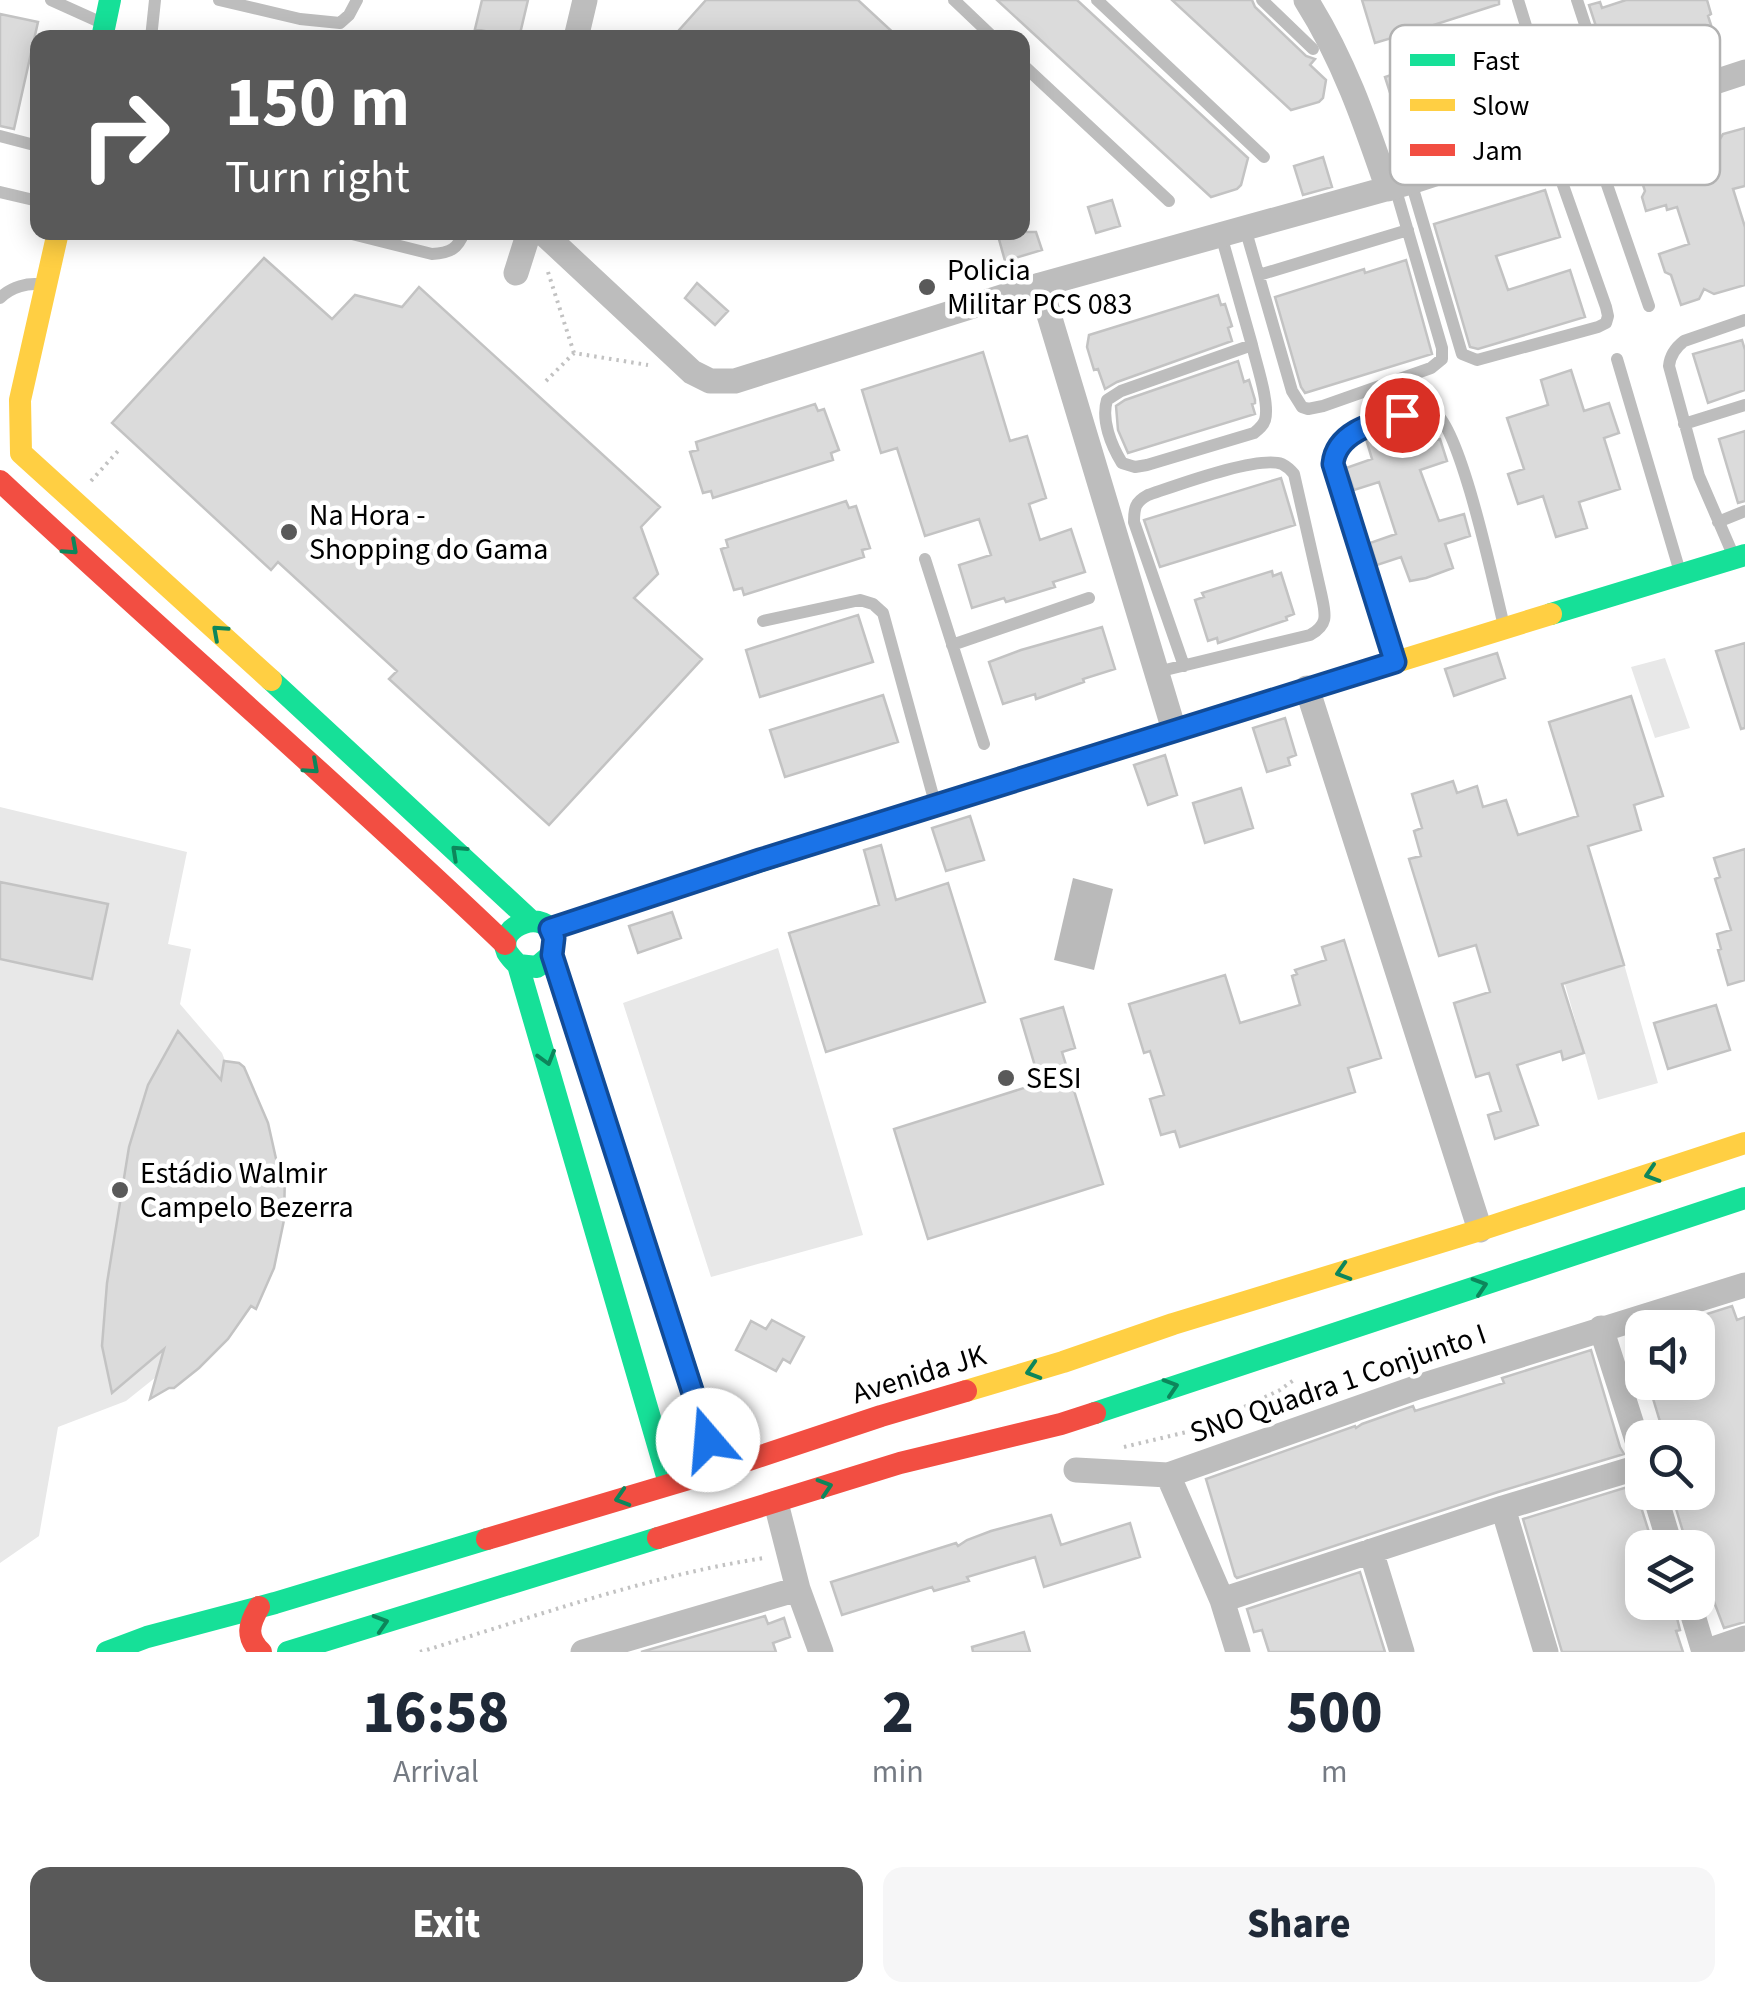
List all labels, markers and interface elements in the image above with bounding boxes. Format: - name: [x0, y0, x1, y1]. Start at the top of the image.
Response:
- legend: [1390, 25, 1720, 185]
- text: Fast: [1472, 41, 1520, 81]
- text: 150 m: [225, 53, 410, 153]
- icon: right: [60, 70, 190, 200]
- text: Slow: [1472, 86, 1529, 126]
- text: Jam: [1472, 131, 1523, 171]
- text: Turn right: [225, 146, 410, 210]
- place label: Policia Militar PCS 083: [947, 249, 1132, 326]
- marker: Policia Militar PCS 083: [916, 276, 938, 298]
- pin: [1360, 373, 1445, 458]
- icon: arrive: [1375, 388, 1430, 443]
- place label: Na Hora - Shopping do Gama: [309, 494, 548, 571]
- marker: Na Hora - Shopping do Gama: [278, 521, 300, 543]
- one-way arrow: [59, 536, 78, 554]
- one-way arrow: [212, 626, 231, 644]
- one-way arrow: [300, 755, 319, 773]
- one-way arrow: [451, 846, 470, 864]
- one-way arrow: [535, 1049, 556, 1066]
- place label: SESI: [1026, 1057, 1082, 1100]
- marker: SESI: [995, 1067, 1017, 1089]
- place label: Estádio Walmir Campelo Bezerra: [140, 1152, 354, 1229]
- one-way arrow: [1645, 1162, 1662, 1182]
- marker: Estádio Walmir Campelo Bezerra: [109, 1179, 131, 1201]
- one-way arrow: [1335, 1260, 1352, 1281]
- one-way arrow: [1470, 1277, 1487, 1297]
- map controls: [1625, 1310, 1715, 1620]
- button: sound: [1625, 1310, 1715, 1400]
- street label: SNO Quadra 1 Conjunto I: [1184, 1313, 1492, 1454]
- street label: Avenida JK: [847, 1334, 992, 1415]
- one-way arrow: [1025, 1359, 1042, 1380]
- one-way arrow: [1162, 1379, 1179, 1399]
- position arrow: [656, 1388, 760, 1492]
- button: search: [1625, 1420, 1715, 1510]
- one-way arrow: [816, 1478, 833, 1498]
- one-way arrow: [615, 1486, 632, 1507]
- button: layers: [1625, 1530, 1715, 1620]
- one-way arrow: [372, 1615, 389, 1635]
- text: 16:58: [363, 1671, 509, 1756]
- text: 2: [882, 1671, 914, 1756]
- text: 500: [1286, 1671, 1382, 1756]
- text: Arrival: [393, 1749, 479, 1795]
- text: min: [872, 1749, 924, 1795]
- text: m: [1321, 1749, 1348, 1795]
- button: Exit: [30, 1867, 863, 1982]
- button: Share: [883, 1867, 1715, 1982]

